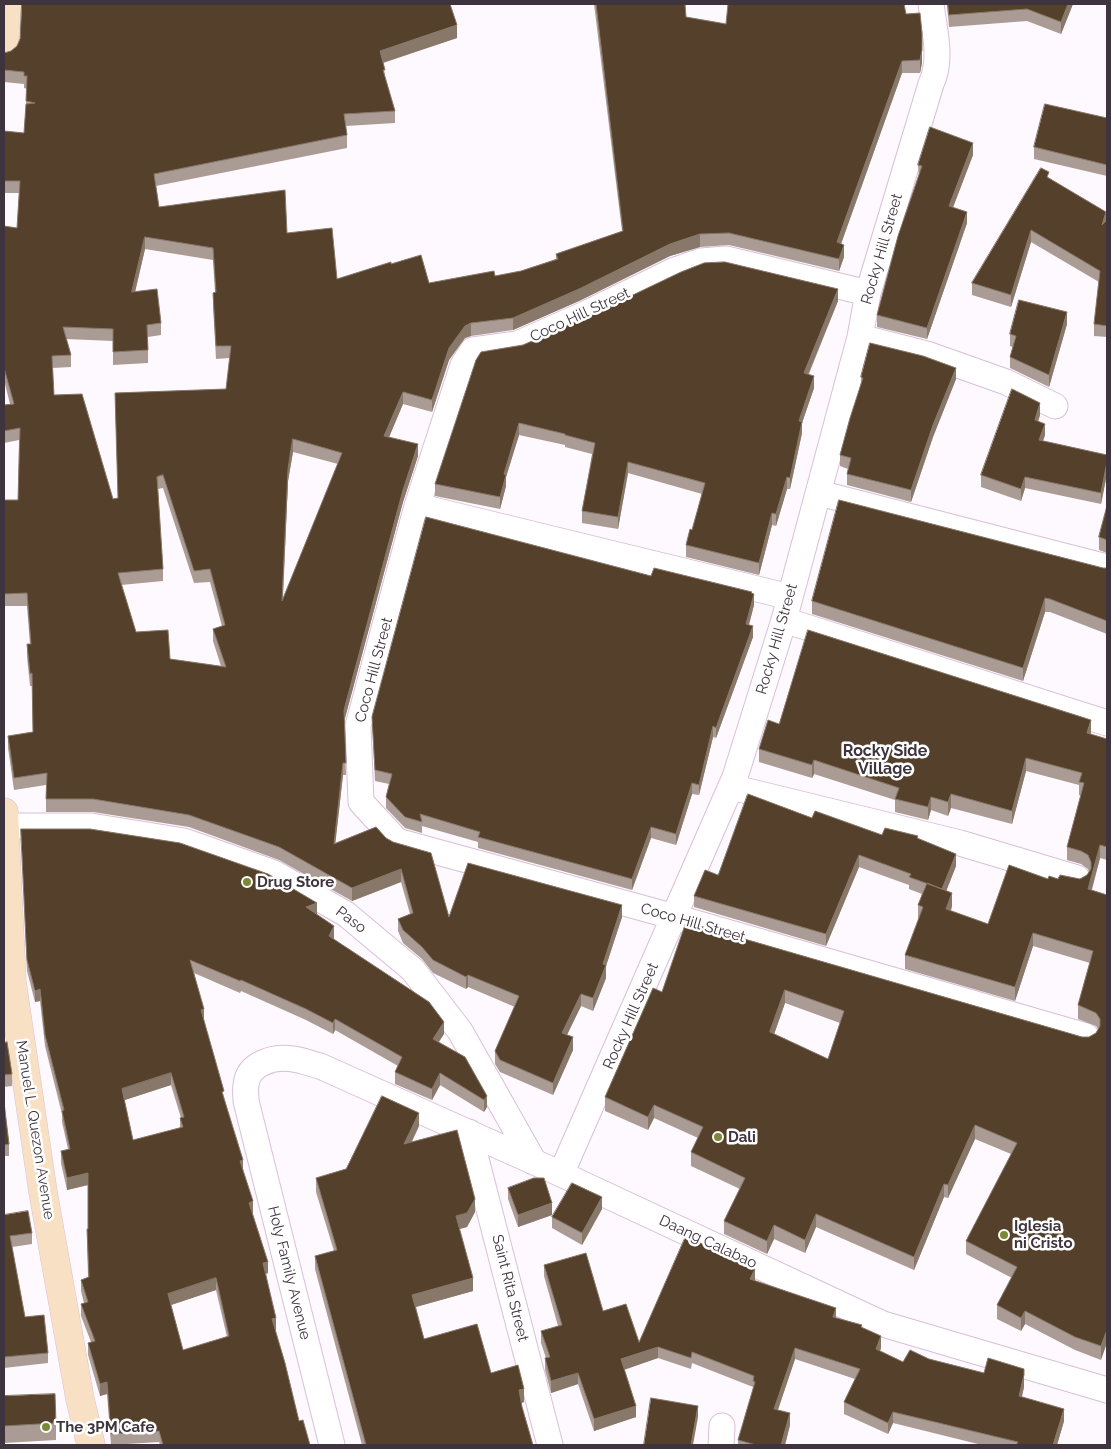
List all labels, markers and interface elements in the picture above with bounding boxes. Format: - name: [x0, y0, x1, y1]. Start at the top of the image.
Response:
- street label: Rocky Hill Street: [858, 191, 906, 307]
- street label: Coco Hill Street: [527, 284, 633, 346]
- street label: Rocky Hill Street: [753, 581, 801, 697]
- street label: Coco Hill Street: [351, 615, 397, 725]
- district label: Rocky Side Village: [843, 741, 927, 779]
- place label: Drug Store: [257, 873, 334, 891]
- marker: Drug Store: [241, 876, 253, 888]
- street label: Coco Hill Street: [639, 899, 747, 947]
- street label: Paso: [332, 903, 370, 937]
- street label: Rocky Hill Street: [599, 960, 663, 1072]
- street label: Manuel L. Quezon Avenue: [12, 1039, 58, 1221]
- place label: Dali: [728, 1128, 756, 1146]
- marker: Dali: [712, 1131, 724, 1143]
- street label: Holy Family Avenue: [264, 1204, 314, 1342]
- street label: Daang Calabao: [656, 1211, 760, 1273]
- place label: Iglesia ni Cristo: [1014, 1217, 1073, 1252]
- marker: Iglesia ni Cristo: [998, 1229, 1010, 1241]
- street label: Saint Rita Street: [488, 1233, 532, 1343]
- place label: The 3PM Cafe: [56, 1418, 155, 1436]
- marker: The 3PM Cafe: [40, 1421, 52, 1433]

